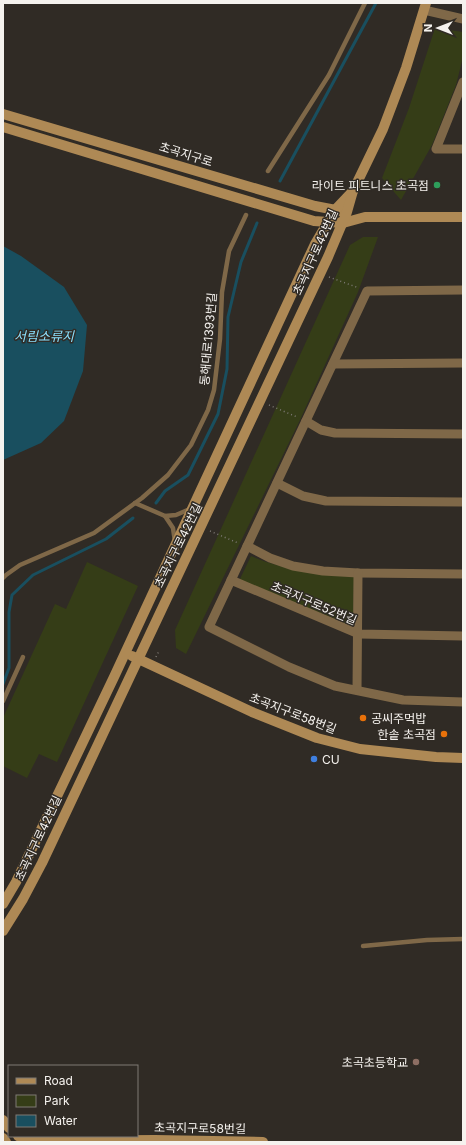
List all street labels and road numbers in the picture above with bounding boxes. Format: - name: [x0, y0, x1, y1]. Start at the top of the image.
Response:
- street label: 초곡지구로: [157, 139, 215, 169]
- street label: 초곡지구로42번길: [289, 207, 341, 297]
- street label: 동해대로1393번길: [196, 292, 220, 386]
- street label: 초곡지구로42번길: [151, 500, 205, 590]
- street label: 초곡지구로52번길: [269, 578, 359, 628]
- street label: 초곡지구로58번길: [247, 690, 339, 736]
- street label: 초곡지구로42번길: [12, 793, 64, 883]
- street label: 초곡지구로58번길: [154, 1120, 246, 1136]

